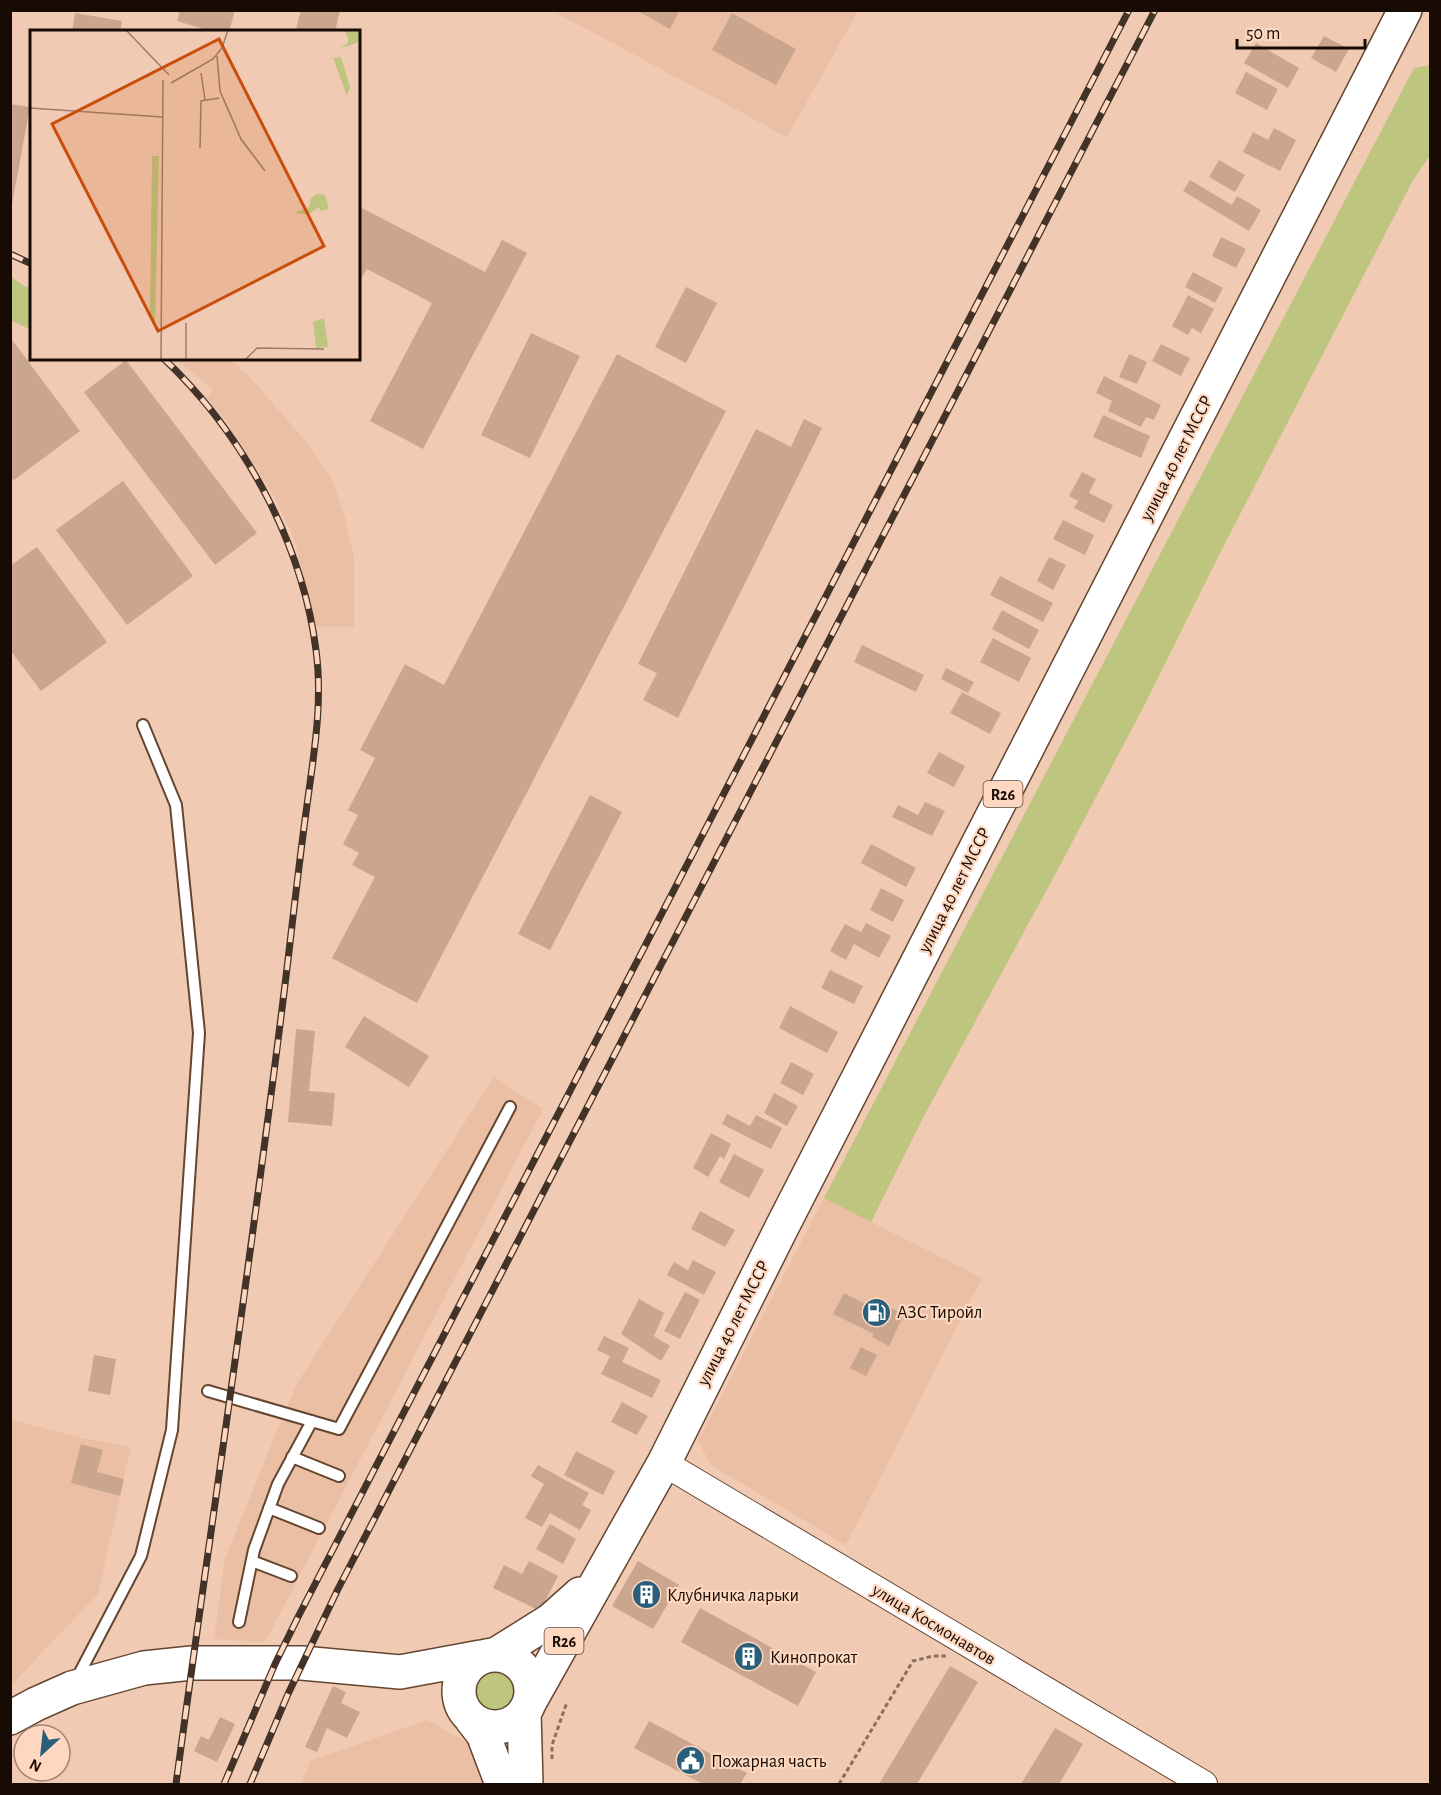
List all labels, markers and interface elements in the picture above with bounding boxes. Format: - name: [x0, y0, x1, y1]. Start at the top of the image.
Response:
- scale bar: [1237, 12, 1364, 50]
- text: 50 m: [1246, 25, 1280, 43]
- inset map: [30, 30, 360, 360]
- street label: улица 40 лет МССР: [1137, 393, 1216, 525]
- road number: R26: [984, 781, 1022, 807]
- street label: улица 40 лет МССР: [915, 825, 994, 957]
- street label: улица 40 лет МССР: [694, 1258, 773, 1390]
- fuel station icon: АЗС Тиройл: [860, 1296, 892, 1328]
- place label: АЗС Тиройл: [897, 1304, 982, 1322]
- building icon: Клубничка ларьки: [630, 1579, 662, 1611]
- street label: улица Космонавтов: [868, 1580, 998, 1669]
- place label: Клубничка ларьки: [667, 1586, 799, 1605]
- road number: R26: [544, 1628, 584, 1654]
- building icon: Кинопрокат: [733, 1641, 765, 1673]
- place label: Кинопрокат: [770, 1649, 858, 1667]
- north arrow: [12, 1723, 72, 1783]
- public building icon: Пожарная часть: [674, 1745, 706, 1777]
- place label: Пожарная часть: [711, 1753, 827, 1771]
- text: N: [27, 1756, 44, 1775]

